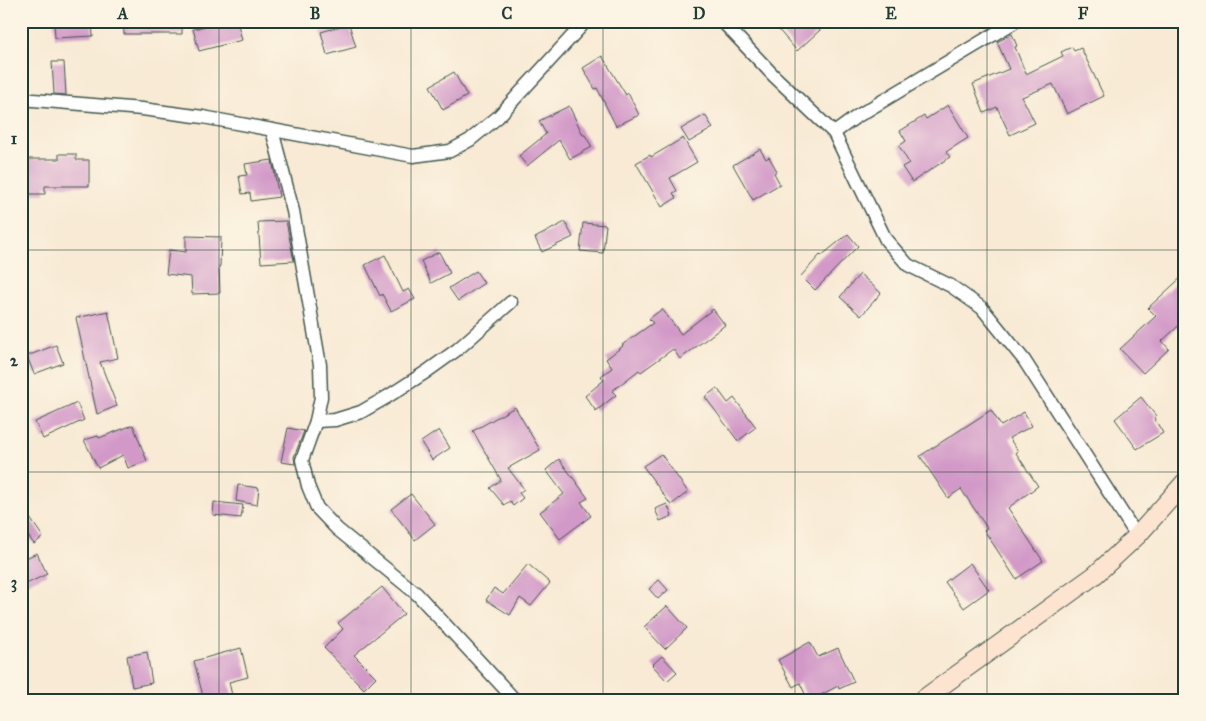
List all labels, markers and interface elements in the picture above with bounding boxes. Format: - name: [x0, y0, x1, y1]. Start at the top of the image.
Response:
- text: A: [117, 4, 129, 23]
- text: B: [310, 4, 320, 23]
- text: C: [502, 4, 513, 23]
- text: D: [693, 4, 706, 23]
- text: E: [885, 4, 897, 23]
- text: F: [1078, 4, 1089, 23]
- text: 1: [11, 129, 18, 148]
- text: 2: [10, 351, 19, 370]
- text: 3: [11, 573, 17, 593]

